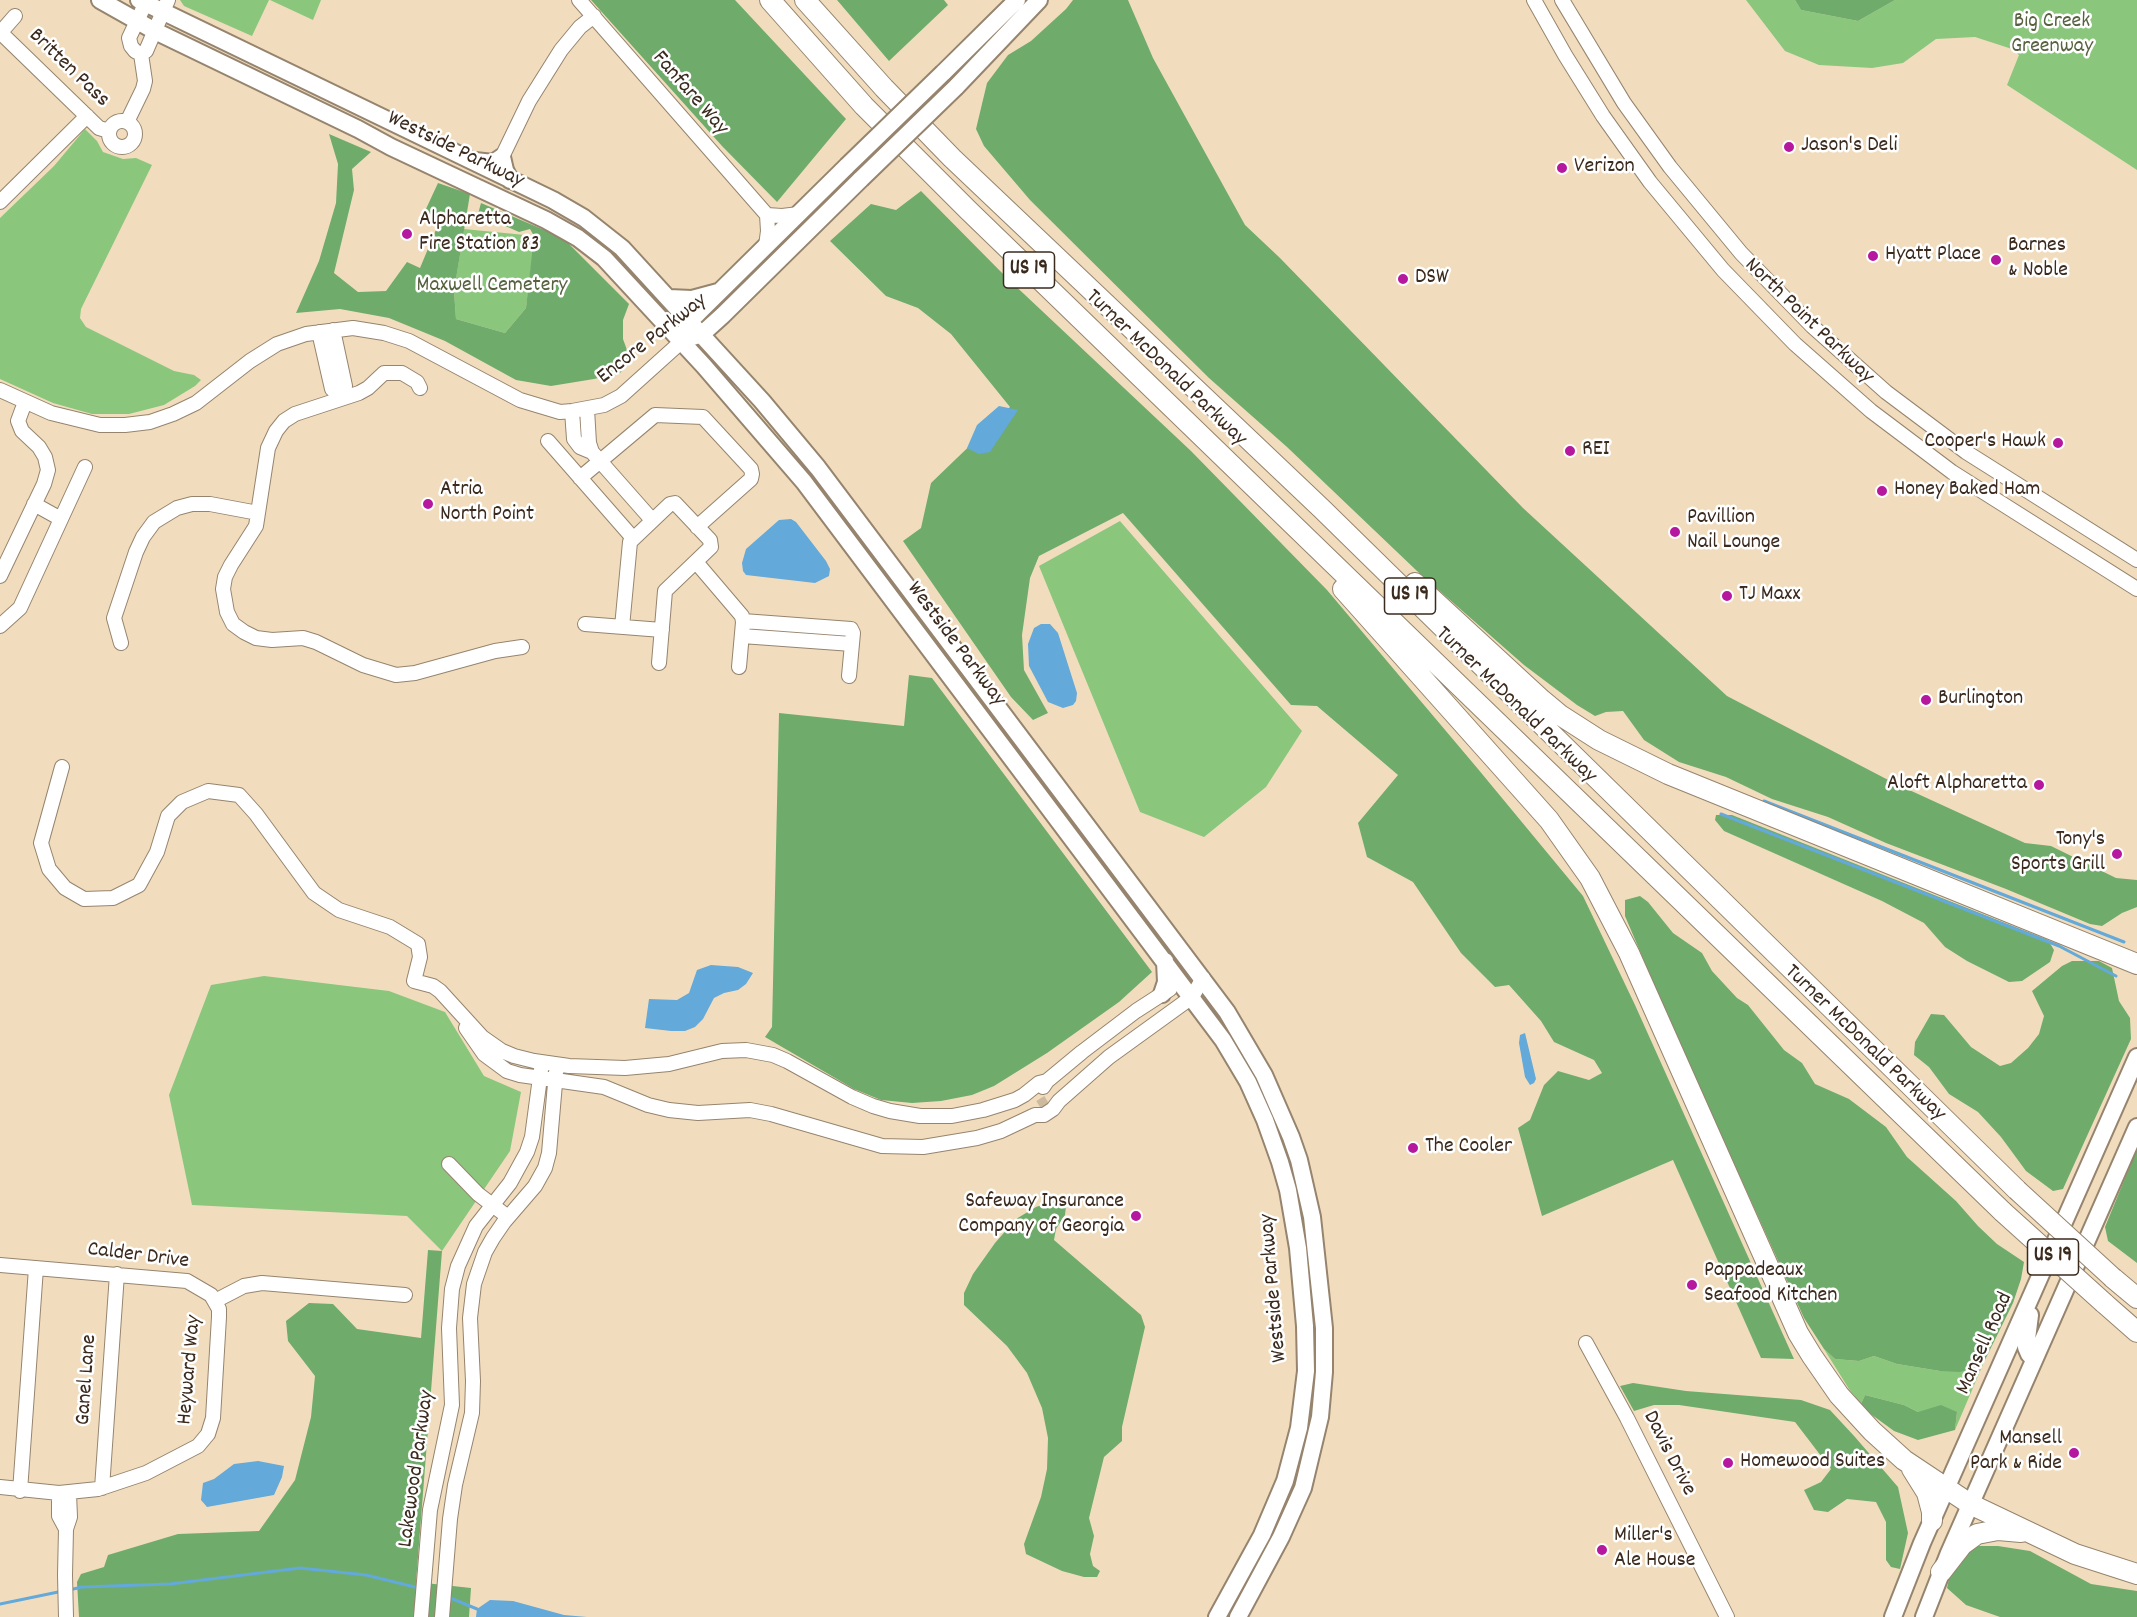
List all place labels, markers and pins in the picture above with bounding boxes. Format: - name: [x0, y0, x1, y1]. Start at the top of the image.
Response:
- place label: Jason's Deli: [1801, 134, 1897, 160]
- marker: Jason's Deli: [1782, 140, 1796, 154]
- place label: Verizon: [1574, 155, 1635, 181]
- marker: Verizon: [1555, 161, 1569, 175]
- place label: Alpharetta Fire Station 83: [419, 208, 540, 260]
- marker: Alpharetta Fire Station 83: [400, 227, 414, 241]
- place label: Barnes & Noble: [2008, 234, 2068, 286]
- place label: Hyatt Place: [1885, 243, 1981, 269]
- marker: Hyatt Place: [1866, 249, 1880, 263]
- marker: Barnes & Noble: [1989, 253, 2003, 267]
- place label: DSW: [1415, 266, 1449, 292]
- marker: DSW: [1396, 272, 1410, 286]
- place label: Cooper's Hawk: [1924, 430, 2046, 456]
- marker: Cooper's Hawk: [2051, 436, 2065, 450]
- place label: REI: [1582, 438, 1610, 464]
- marker: REI: [1563, 444, 1577, 458]
- place label: Atria North Point: [440, 478, 534, 530]
- place label: Honey Baked Ham: [1894, 478, 2040, 504]
- marker: Honey Baked Ham: [1875, 484, 1889, 498]
- marker: Atria North Point: [421, 497, 435, 511]
- place label: Pavillion Nail Lounge: [1687, 506, 1780, 558]
- marker: Pavillion Nail Lounge: [1668, 525, 1682, 539]
- place label: TJ Maxx: [1739, 583, 1800, 609]
- marker: TJ Maxx: [1720, 589, 1734, 603]
- place label: Burlington: [1938, 687, 2023, 713]
- marker: Burlington: [1919, 693, 1933, 707]
- place label: Aloft Alpharetta: [1887, 772, 2027, 798]
- marker: Aloft Alpharetta: [2032, 778, 2046, 792]
- place label: Tony's Sports Grill: [2011, 828, 2105, 879]
- marker: Tony's Sports Grill: [2110, 847, 2124, 861]
- place label: The Cooler: [1425, 1135, 1512, 1161]
- marker: The Cooler: [1406, 1141, 1420, 1155]
- place label: Safeway Insurance Company of Georgia: [958, 1190, 1124, 1242]
- marker: Safeway Insurance Company of Georgia: [1129, 1209, 1143, 1223]
- place label: Pappadeaux Seafood Kitchen: [1704, 1259, 1837, 1310]
- marker: Pappadeaux Seafood Kitchen: [1685, 1278, 1699, 1292]
- place label: Mansell Park & Ride: [1970, 1427, 2062, 1478]
- marker: Mansell Park & Ride: [2067, 1446, 2081, 1460]
- place label: Homewood Suites: [1740, 1450, 1885, 1476]
- marker: Homewood Suites: [1721, 1456, 1735, 1470]
- place label: Miller's Ale House: [1614, 1524, 1695, 1576]
- marker: Miller's Ale House: [1595, 1543, 1609, 1557]

